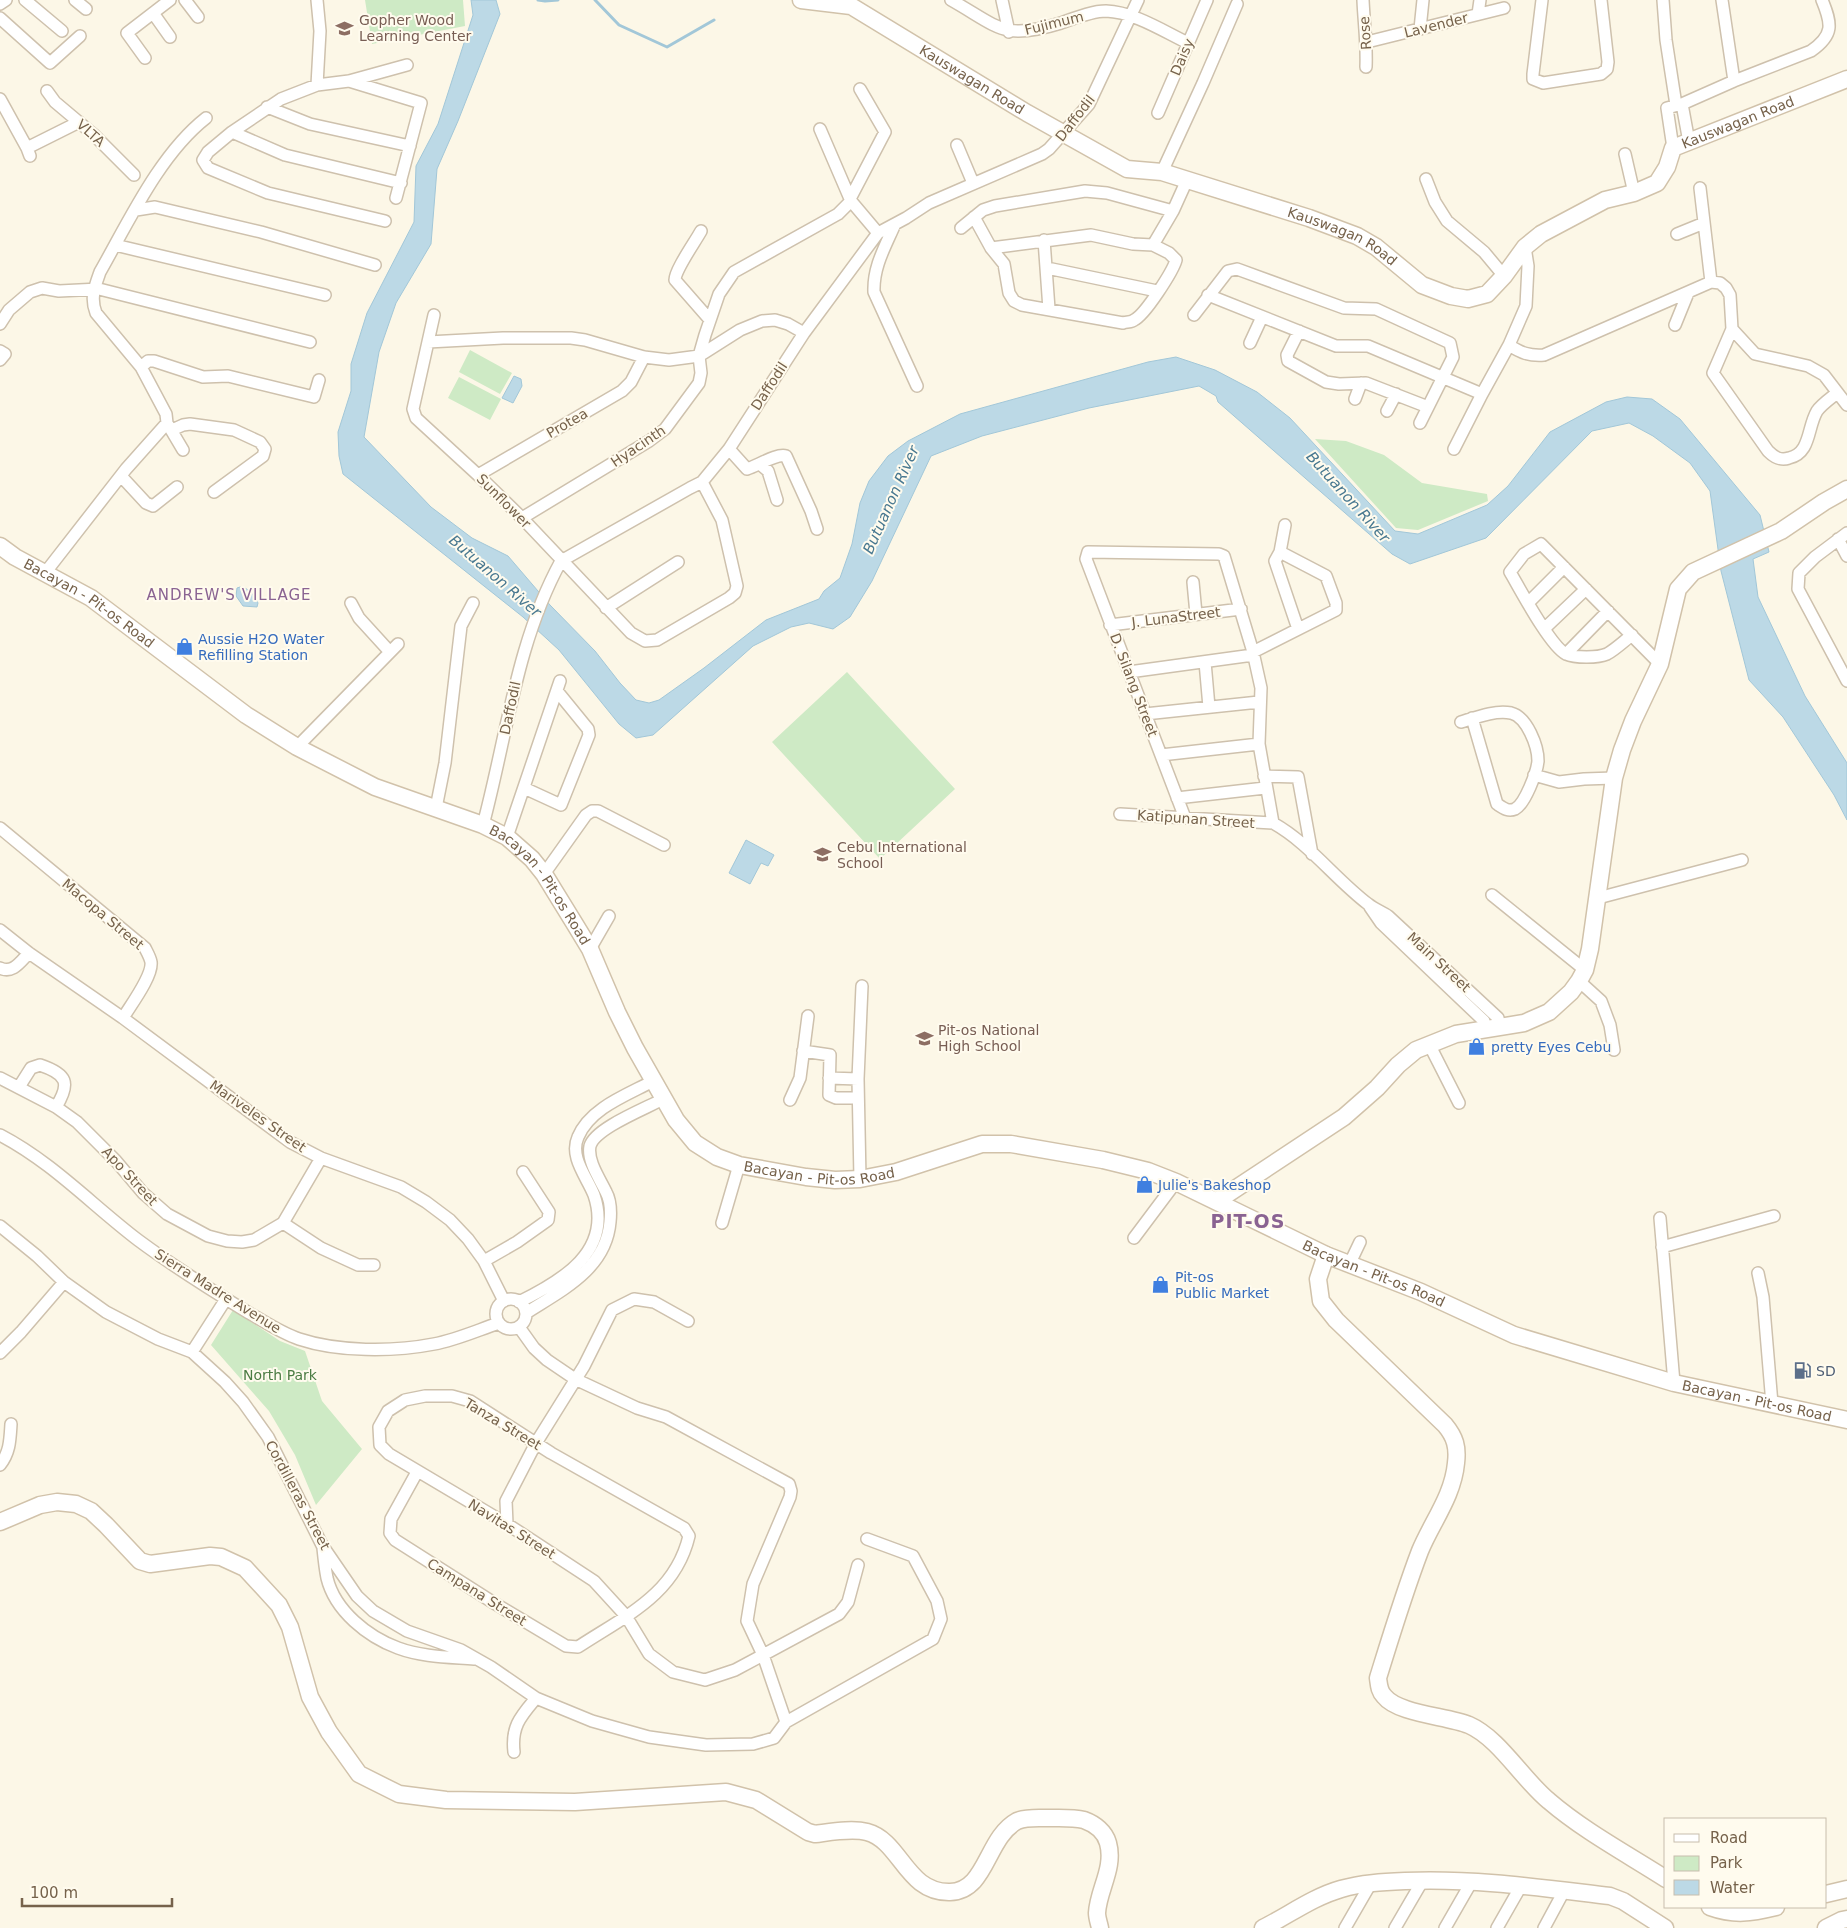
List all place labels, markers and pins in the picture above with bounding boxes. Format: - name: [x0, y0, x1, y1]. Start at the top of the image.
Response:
- place label: Gopher Wood Learning Center: [359, 12, 472, 44]
- school or university icon: Gopher Wood Learning Center: [335, 18, 355, 38]
- place label: Aussie H2O Water Refilling Station: [198, 631, 325, 663]
- shop icon: Aussie H2O Water Refilling Station: [174, 637, 194, 657]
- place label: Cebu International School: [837, 839, 967, 871]
- school or university icon: Cebu International School: [813, 845, 833, 865]
- place label: Pit-os National High School: [938, 1022, 1039, 1054]
- school or university icon: Pit-os National High School: [914, 1028, 934, 1048]
- shop icon: pretty Eyes Cebu: [1467, 1037, 1487, 1057]
- place label: pretty Eyes Cebu: [1491, 1039, 1611, 1055]
- shop icon: Julie's Bakeshop: [1134, 1175, 1154, 1195]
- place label: Julie's Bakeshop: [1157, 1177, 1271, 1193]
- place label: Pit-os Public Market: [1175, 1269, 1270, 1301]
- shop icon: Pit-os Public Market: [1151, 1275, 1171, 1295]
- fuel station icon: SD: [1792, 1361, 1812, 1381]
- place label: SD: [1816, 1363, 1836, 1379]

